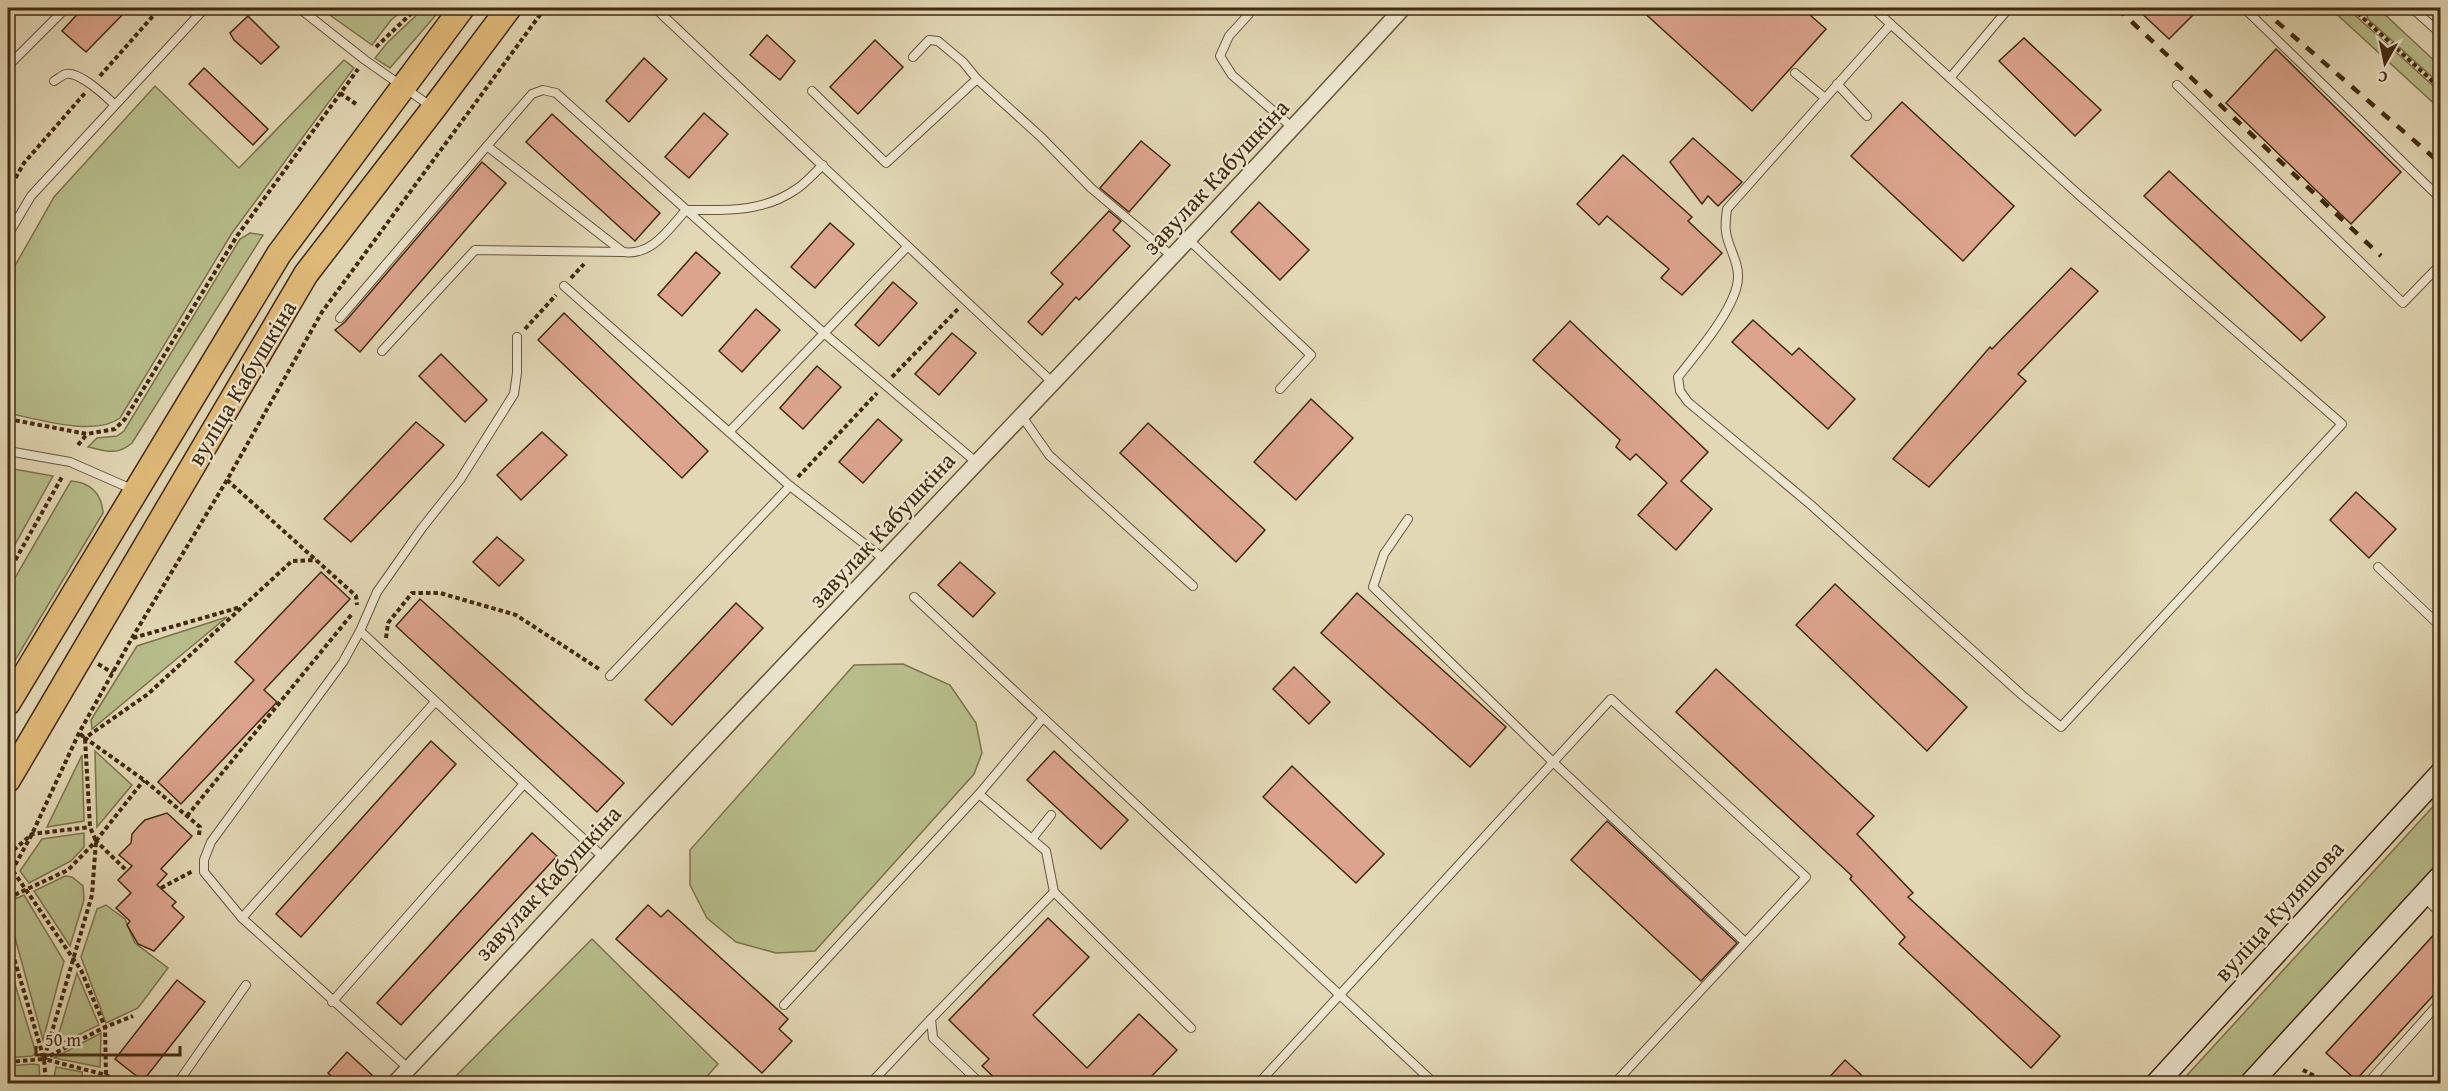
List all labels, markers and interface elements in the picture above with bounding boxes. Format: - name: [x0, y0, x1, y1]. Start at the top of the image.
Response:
- north arrow: [2355, 33, 2415, 93]
- text: С: [2376, 65, 2389, 90]
- street label: завулак Кабушкіна: [1134, 91, 1298, 262]
- street label: вуліца Кабушкіна: [178, 293, 305, 472]
- street label: завулак Кабушкіна: [800, 444, 964, 615]
- street label: завулак Кабушкіна: [466, 797, 630, 968]
- street label: вуліца Куляшова: [2205, 832, 2352, 989]
- scale bar: [36, 1019, 180, 1057]
- text: 50 m: [45, 1026, 81, 1053]

